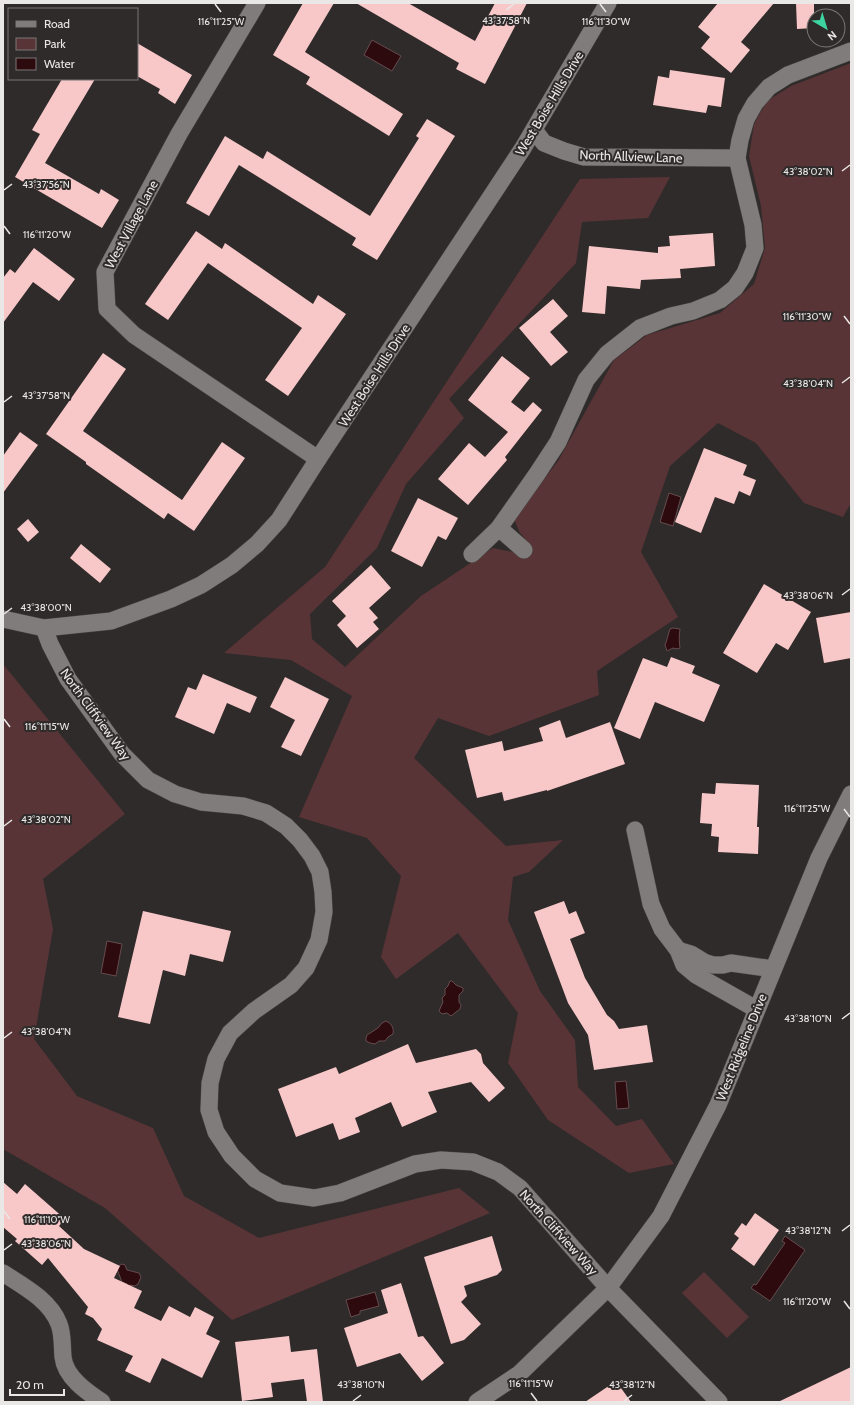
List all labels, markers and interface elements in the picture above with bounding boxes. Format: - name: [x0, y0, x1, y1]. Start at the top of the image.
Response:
- legend: [8, 8, 138, 80]
- north arrow: [806, 8, 846, 48]
- text: 43°37'58"N: [482, 14, 530, 27]
- text: 116°11'25"W: [198, 15, 245, 28]
- text: 116°11'30"W: [582, 15, 631, 28]
- text: Road: [44, 16, 70, 31]
- text: N: [825, 28, 840, 44]
- text: Park: [44, 36, 66, 51]
- street label: West Boise Hills Drive: [511, 48, 587, 158]
- text: Water: [44, 56, 75, 71]
- street label: North Allview Lane: [579, 146, 683, 166]
- text: 43°38'02"N: [783, 165, 833, 178]
- street label: West Village Lane: [101, 177, 161, 271]
- text: 43°37'56"N: [22, 178, 70, 191]
- text: 116°11'20"W: [23, 228, 72, 241]
- text: 116°11'30"W: [783, 310, 832, 323]
- street label: West Boise Hills Drive: [335, 320, 413, 429]
- text: 43°38'04"N: [783, 377, 833, 390]
- text: 43°37'58"N: [22, 389, 70, 402]
- text: 43°38'06"N: [783, 589, 833, 602]
- text: 43°38'00"N: [20, 601, 72, 614]
- street label: North Cliffview Way: [57, 665, 135, 763]
- text: 116°11'15"W: [25, 720, 70, 733]
- text: 116°11'25"W: [784, 802, 831, 815]
- text: 43°38'02"N: [21, 813, 71, 826]
- street label: West Ridgeline Drive: [712, 991, 770, 1103]
- text: 43°38'10"N: [784, 1012, 832, 1025]
- text: 43°38'04"N: [21, 1025, 71, 1038]
- street label: North Cliffview Way: [516, 1186, 602, 1278]
- text: 116°11'10"W: [24, 1213, 71, 1226]
- text: 43°38'12"N: [785, 1224, 831, 1237]
- text: 43°38'06"N: [21, 1237, 71, 1250]
- text: 116°11'20"W: [783, 1295, 832, 1308]
- scale bar: [10, 1371, 64, 1397]
- text: 20 m: [16, 1377, 44, 1392]
- text: 116°11'15"W: [509, 1377, 554, 1390]
- text: 43°38'10"N: [337, 1378, 385, 1391]
- text: 43°38'12"N: [609, 1378, 655, 1391]

